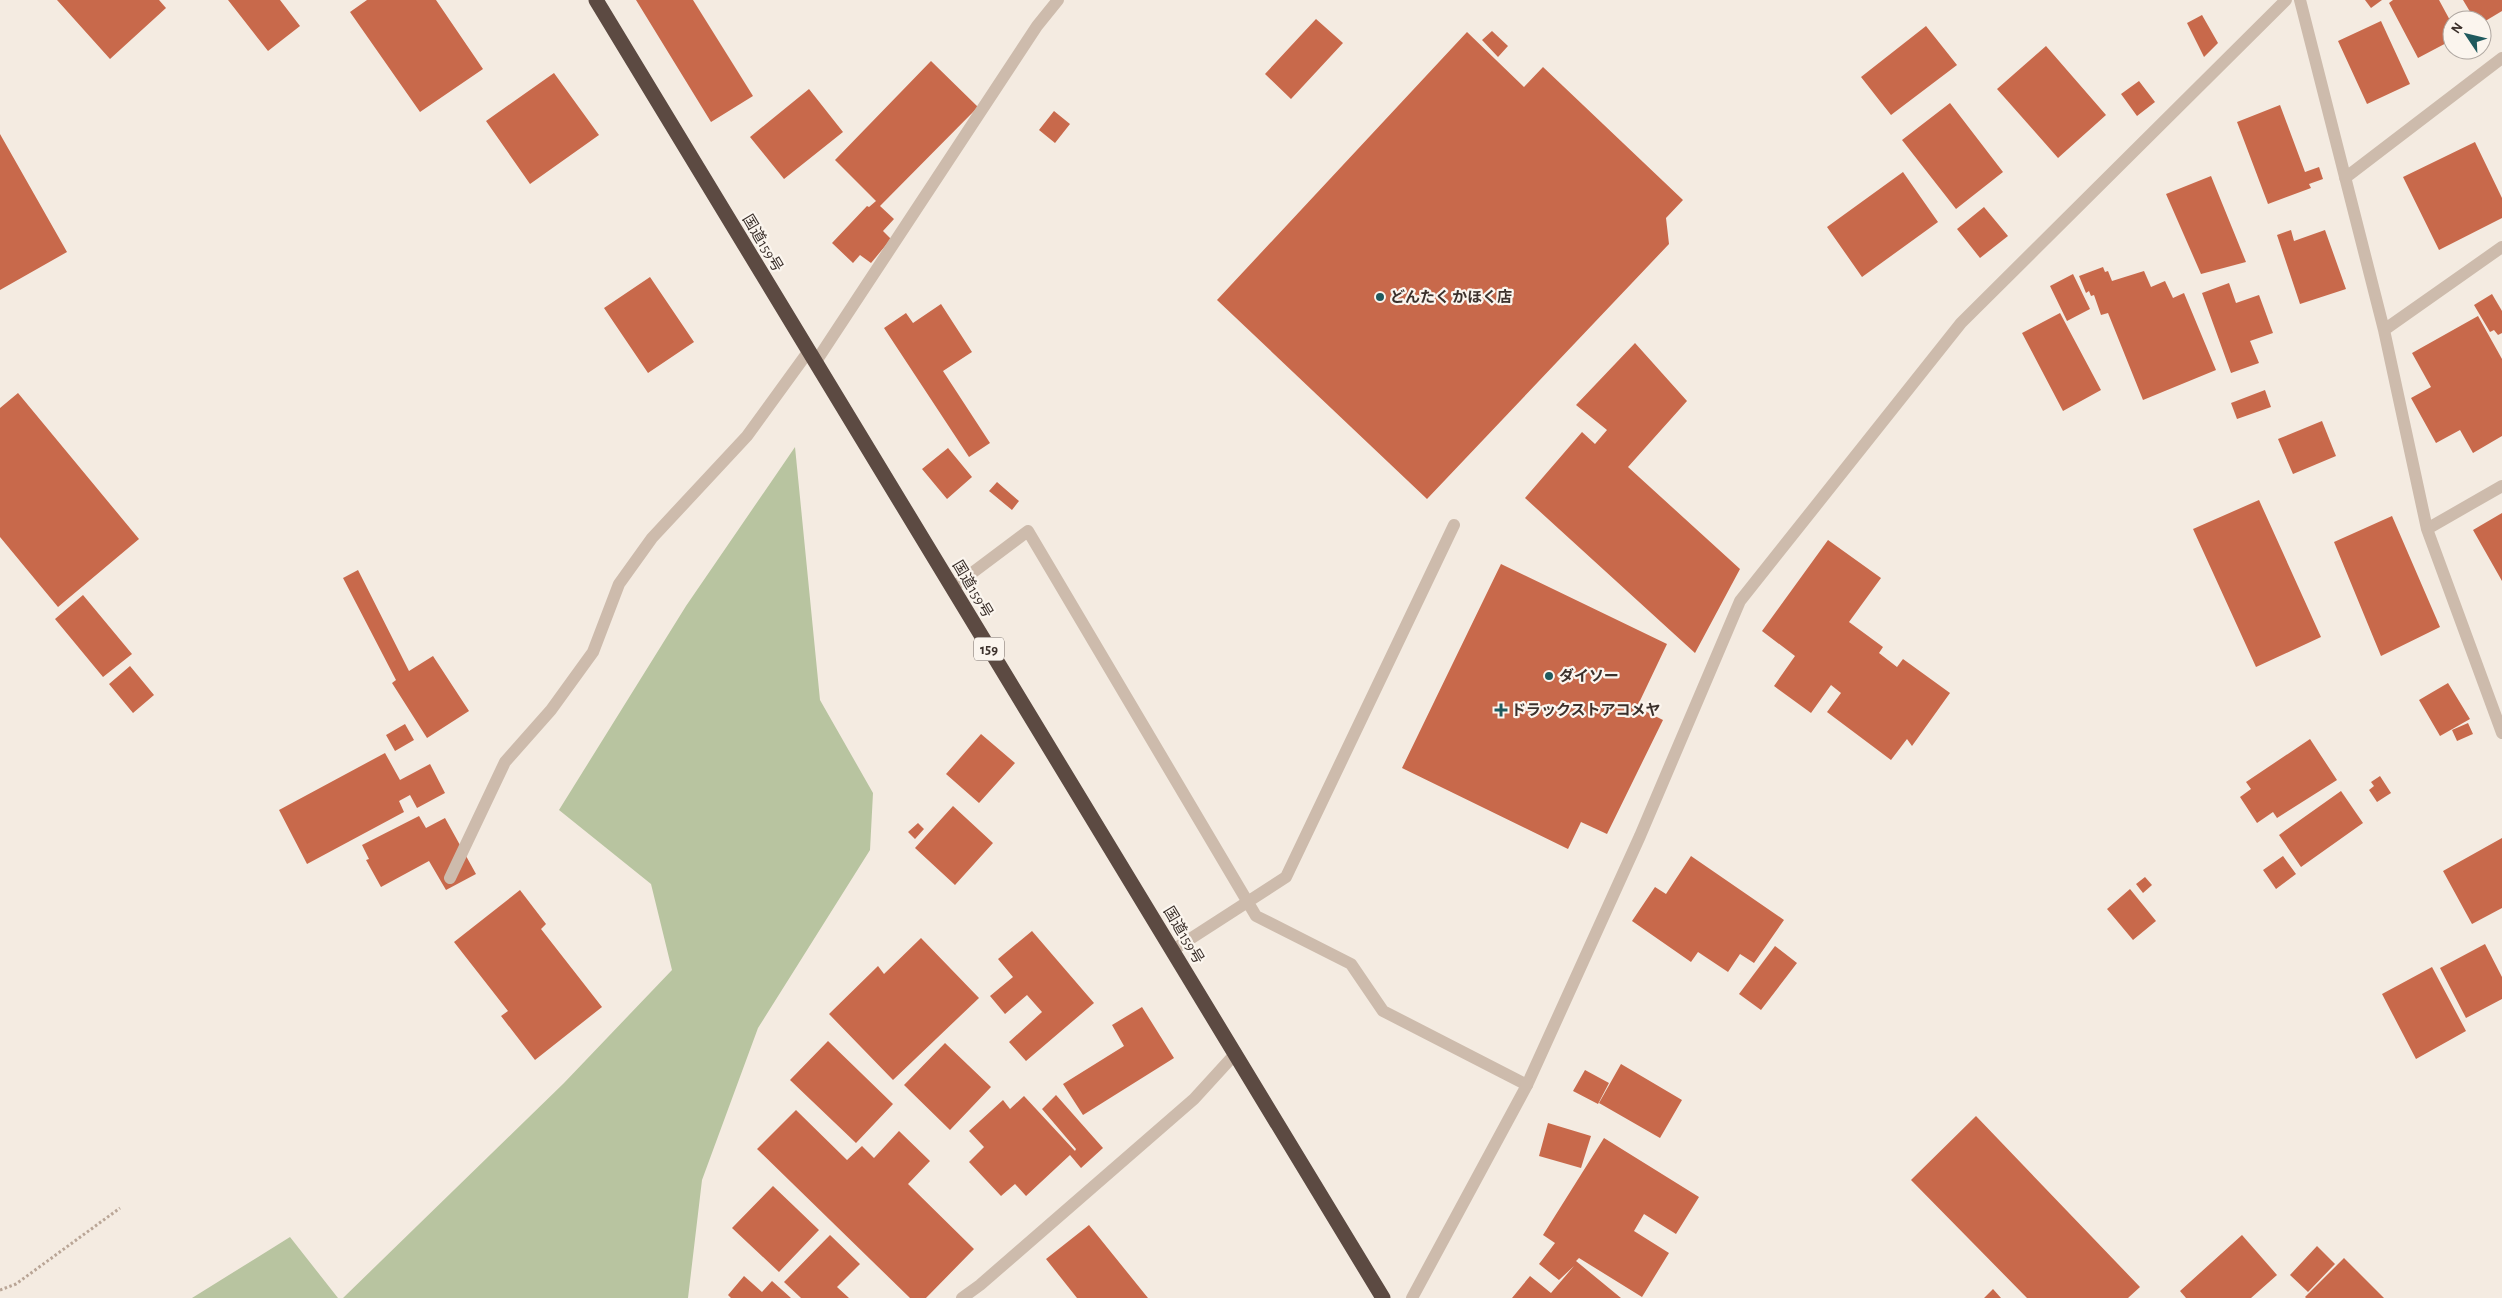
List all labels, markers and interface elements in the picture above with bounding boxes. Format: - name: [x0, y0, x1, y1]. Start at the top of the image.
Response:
- north arrow: [2442, 10, 2492, 60]
- text: N: [2449, 20, 2466, 36]
- street label: 国道159号: [740, 212, 786, 274]
- place label: どんたく かほく店: [1390, 289, 1512, 305]
- marker: どんたく かほく店: [1374, 291, 1386, 303]
- street label: 国道159号: [950, 558, 996, 620]
- road number: 159: [974, 638, 1004, 661]
- place label: ダイソー: [1559, 668, 1619, 684]
- marker: ダイソー: [1543, 670, 1555, 682]
- place label: ドラックストアコメヤ: [1511, 702, 1661, 718]
- marker: ドラックストアコメヤ: [1495, 704, 1507, 716]
- street label: 国道159号: [1161, 904, 1207, 966]

